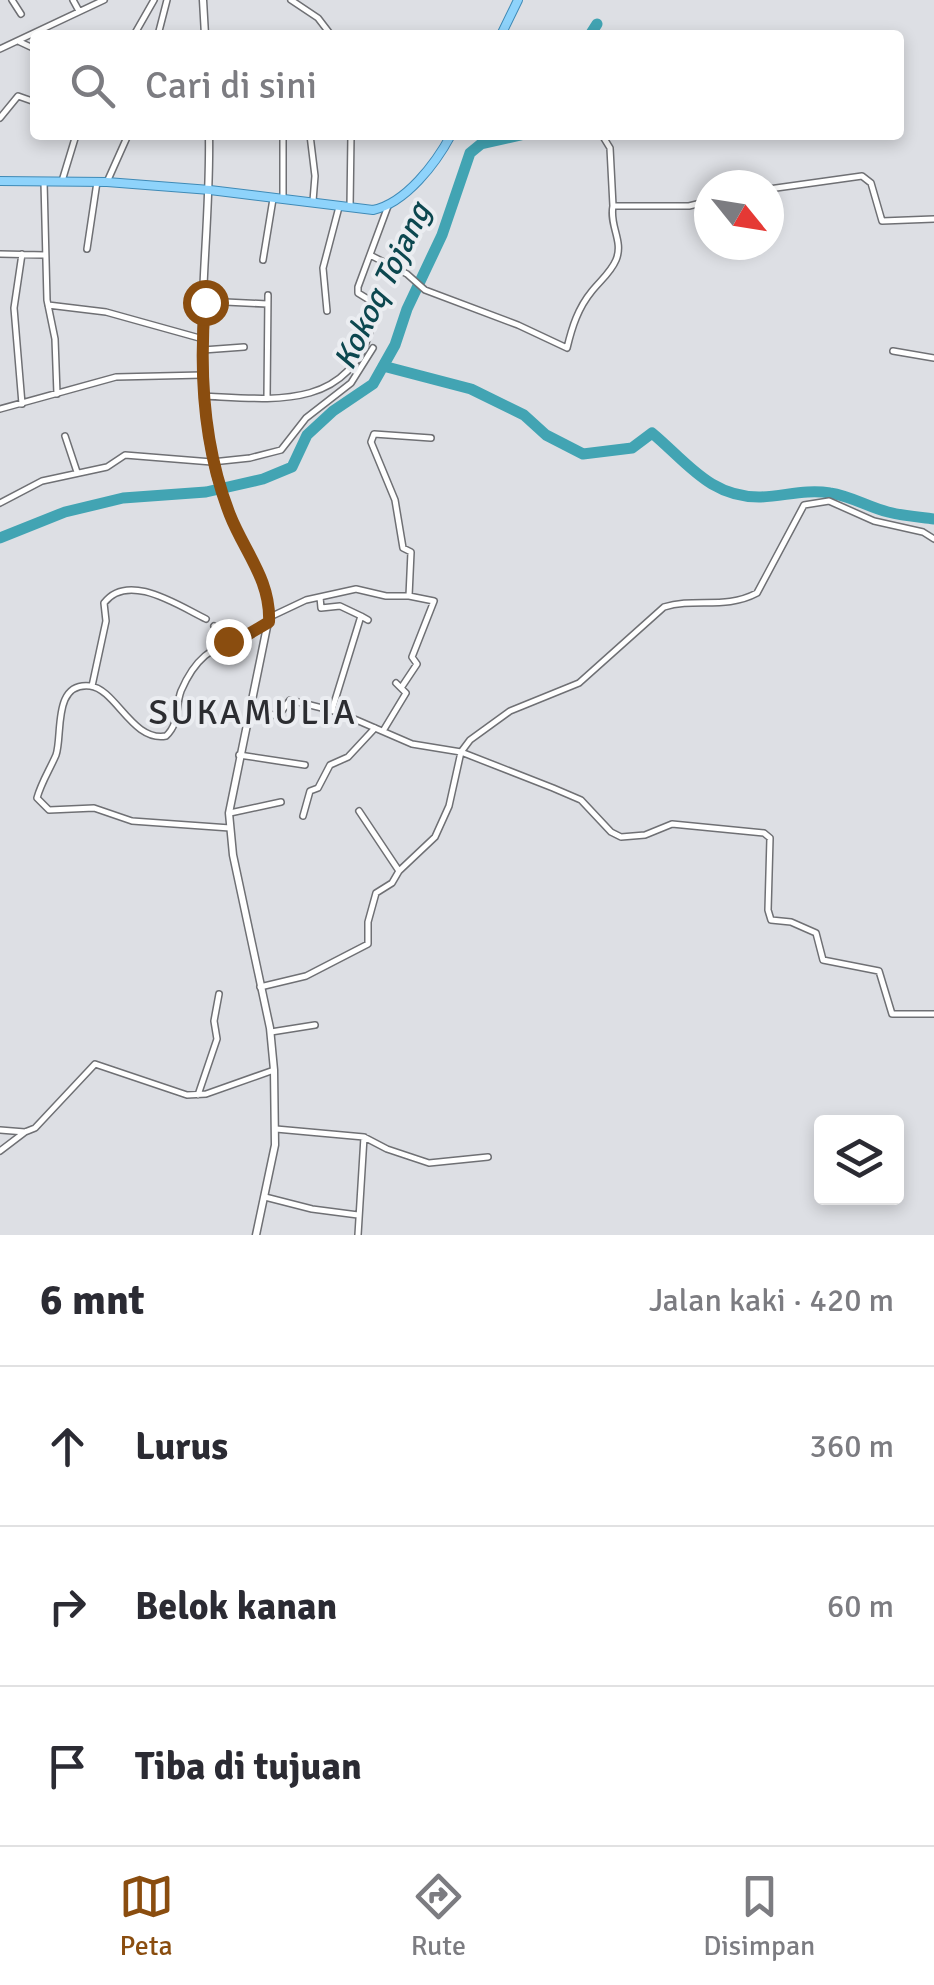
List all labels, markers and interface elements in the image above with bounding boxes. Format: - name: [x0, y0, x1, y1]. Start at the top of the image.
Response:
- search box: [30, 30, 904, 140]
- icon: search: [65, 58, 120, 113]
- text: Cari di sini: [145, 62, 317, 109]
- north arrow: [694, 170, 784, 260]
- water label: Kokoq Tojang: [325, 194, 440, 376]
- route start: [183, 280, 229, 326]
- route end: [206, 619, 252, 665]
- district label: SUKAMULIA: [149, 691, 357, 734]
- map controls: [814, 1115, 904, 1205]
- button: layers: [814, 1115, 904, 1205]
- text: 6 mnt: [40, 1275, 145, 1326]
- text: Jalan kaki · 420 m: [649, 1281, 894, 1320]
- icon: ahead: [40, 1419, 95, 1474]
- text: Lurus: [135, 1423, 228, 1470]
- text: 360 m: [810, 1427, 894, 1466]
- icon: right: [40, 1579, 95, 1634]
- text: Belok kanan: [135, 1583, 337, 1630]
- text: 60 m: [827, 1587, 894, 1626]
- icon: arrive: [40, 1739, 95, 1794]
- text: Tiba di tujuan: [135, 1743, 362, 1790]
- tab: Peta: [119, 1869, 174, 1963]
- tab: Rute: [411, 1869, 466, 1963]
- tab: Disimpan: [703, 1869, 815, 1963]

